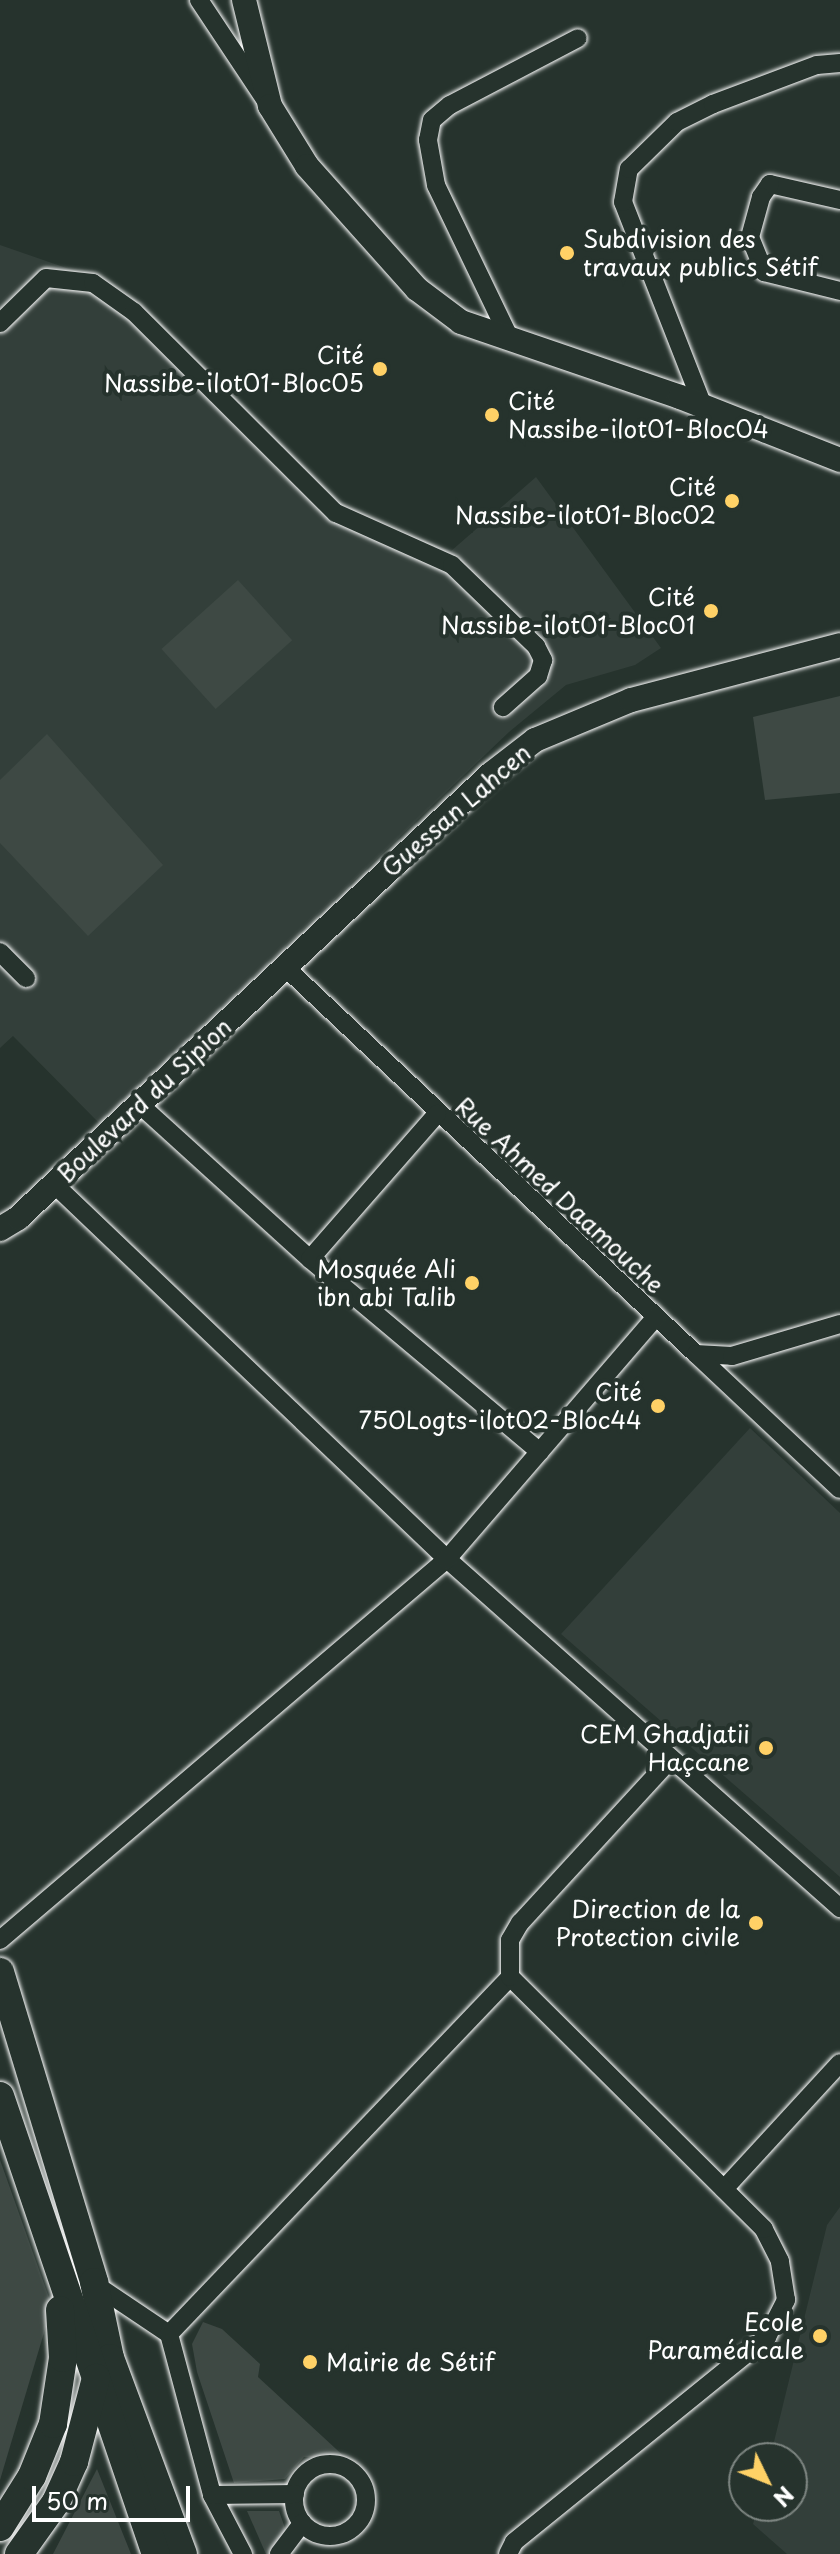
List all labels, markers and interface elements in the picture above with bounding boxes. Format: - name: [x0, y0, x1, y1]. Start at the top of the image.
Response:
- place label: Subdivision des travaux publics Sétif: [583, 225, 821, 281]
- marker: Subdivision des travaux publics Sétif: [558, 244, 576, 262]
- place label: Cité Nassibe-ilot01-Bloc05: [104, 341, 364, 397]
- marker: Cité Nassibe-ilot01-Bloc05: [371, 360, 389, 378]
- place label: Cité Nassibe-ilot01-Bloc04: [508, 387, 769, 443]
- marker: Cité Nassibe-ilot01-Bloc04: [483, 406, 501, 424]
- place label: Cité Nassibe-ilot01-Bloc02: [455, 473, 716, 529]
- marker: Cité Nassibe-ilot01-Bloc02: [723, 492, 741, 510]
- place label: Cité Nassibe-ilot01-Bloc01: [441, 583, 695, 639]
- marker: Cité Nassibe-ilot01-Bloc01: [702, 602, 720, 620]
- street label: Guessan Lahcen: [376, 737, 536, 883]
- street label: Boulevard du Sipion: [51, 1012, 237, 1188]
- street label: Rue Ahmed Daamouche: [449, 1090, 671, 1300]
- place label: Mosquée Ali ibn abi Talib: [315, 1255, 456, 1311]
- marker: Mosquée Ali ibn abi Talib: [463, 1274, 481, 1292]
- place label: Cité 750Logts-ilot02-Bloc44: [359, 1378, 642, 1434]
- marker: Cité 750Logts-ilot02-Bloc44: [649, 1397, 667, 1415]
- place label: CEM Ghadjatii Haçcane: [578, 1720, 750, 1776]
- marker: CEM Ghadjatii Haçcane: [757, 1739, 775, 1757]
- place label: Direction de la Protection civile: [556, 1895, 740, 1951]
- marker: Direction de la Protection civile: [747, 1914, 765, 1932]
- place label: Ecole Paramédicale: [648, 2308, 804, 2364]
- marker: Ecole Paramédicale: [811, 2327, 829, 2345]
- place label: Mairie de Sétif: [326, 2348, 496, 2376]
- marker: Mairie de Sétif: [301, 2353, 319, 2371]
- north arrow: [728, 2442, 808, 2522]
- scale bar: [36, 2470, 194, 2520]
- text: N: [766, 2480, 802, 2515]
- text: 50 m: [46, 2482, 108, 2518]

